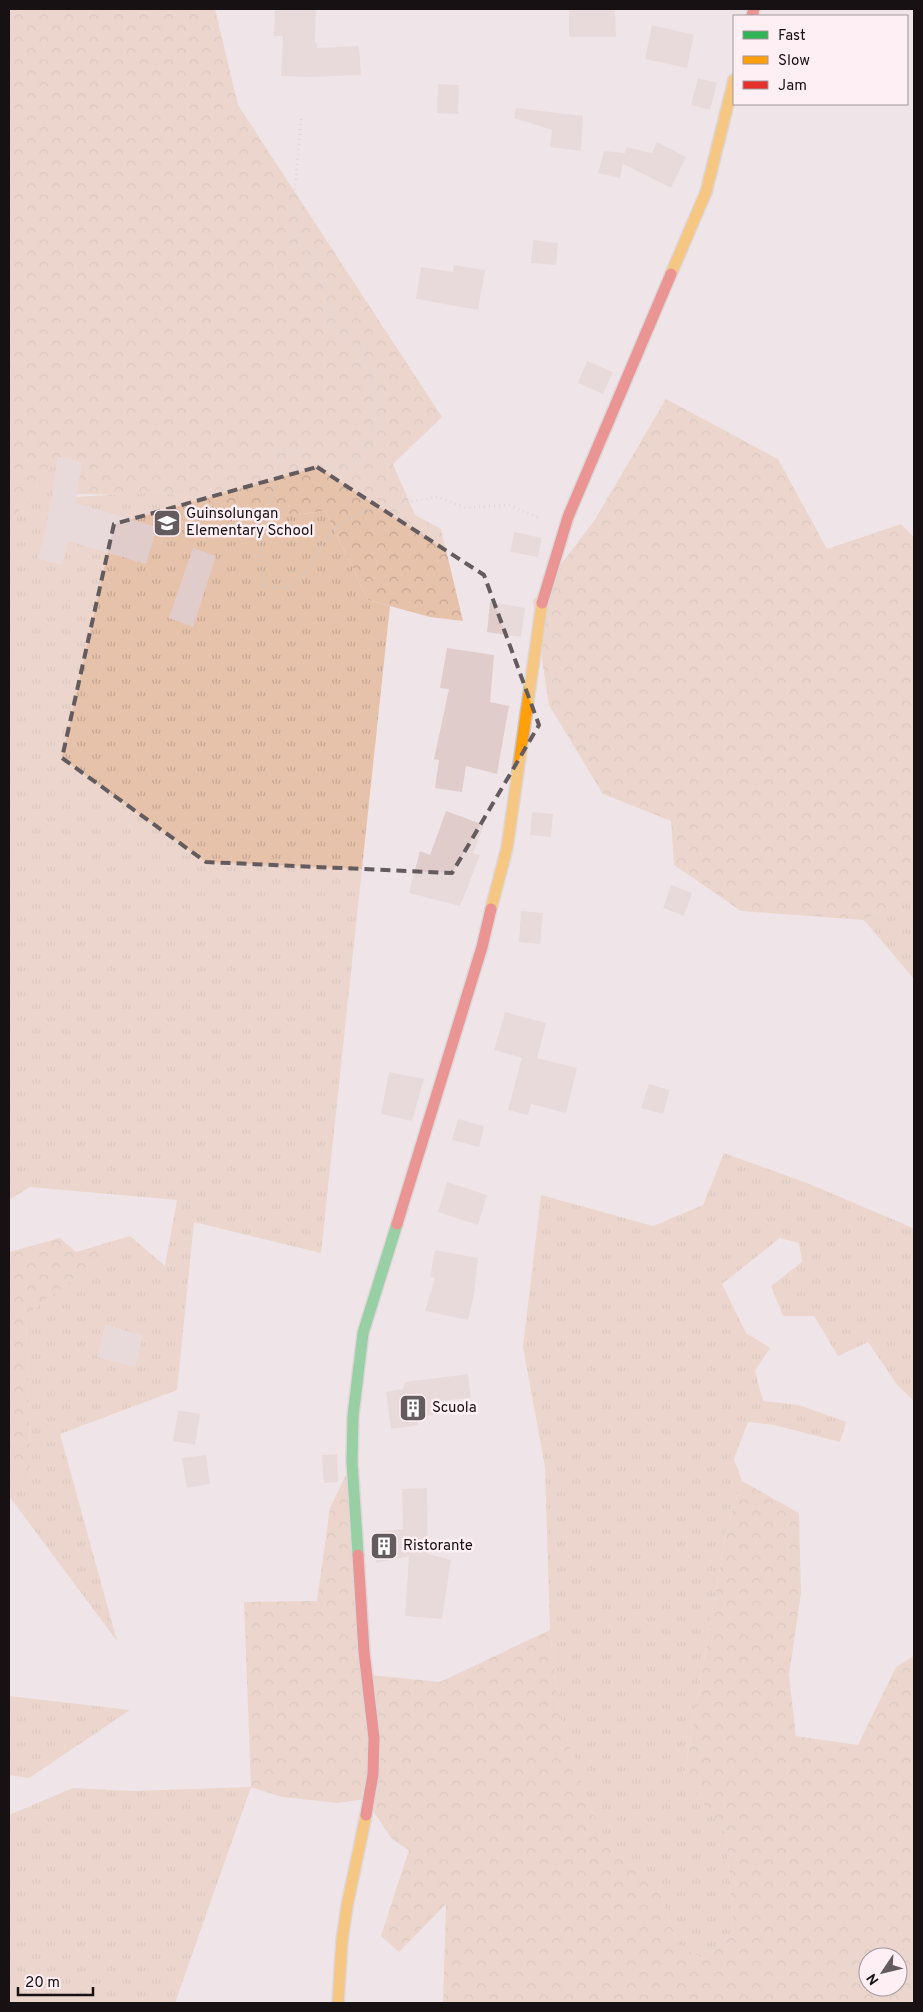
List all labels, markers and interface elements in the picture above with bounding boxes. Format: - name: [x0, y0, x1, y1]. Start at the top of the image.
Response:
- legend: [733, 15, 908, 105]
- text: Fast: [778, 27, 806, 46]
- text: Slow: [778, 52, 810, 71]
- text: Jam: [778, 77, 807, 96]
- place label: Guinsolungan Elementary School: [186, 505, 313, 541]
- school or university icon: Guinsolungan Elementary School: [152, 508, 182, 538]
- building icon: Scuola: [398, 1393, 428, 1423]
- place label: Scuola: [432, 1399, 477, 1418]
- building icon: Ristorante: [369, 1531, 399, 1561]
- place label: Ristorante: [403, 1537, 473, 1556]
- north arrow: [858, 1947, 908, 1997]
- scale bar: [18, 1964, 92, 1996]
- text: N: [864, 1970, 883, 1988]
- text: 20 m: [25, 1974, 60, 1993]

